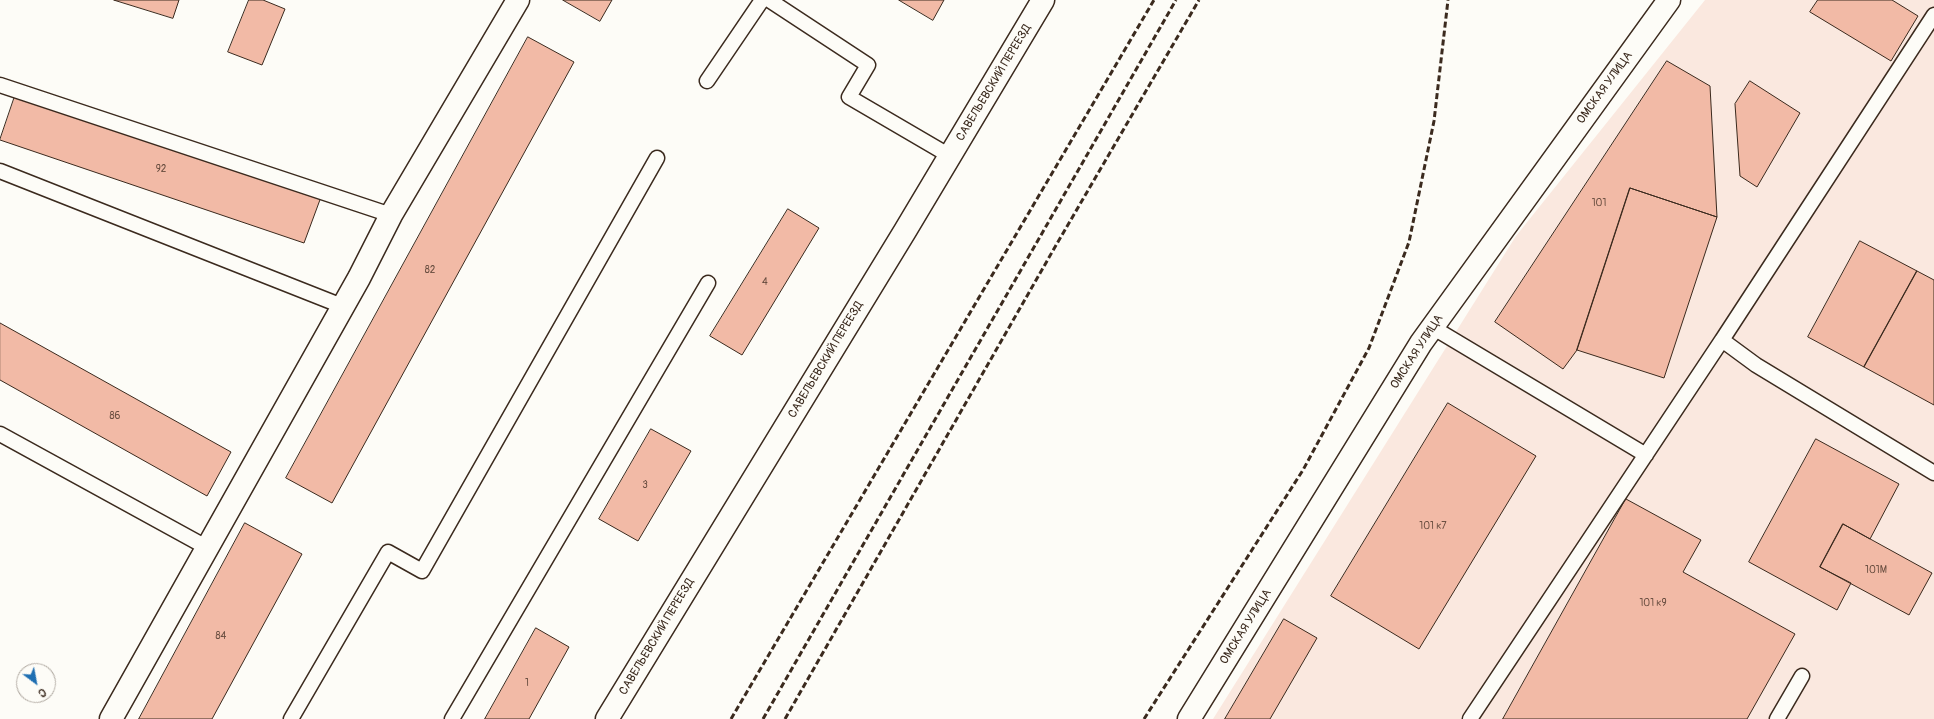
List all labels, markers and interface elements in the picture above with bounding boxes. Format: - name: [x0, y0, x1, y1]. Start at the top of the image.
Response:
- street label: САВЕЛЬЕВСКИЙ ПЕРЕЕЗД: [954, 22, 1034, 144]
- street label: ОМСКАЯ УЛИЦА: [1574, 49, 1636, 127]
- house number: 92: [156, 163, 166, 175]
- house number: 101: [1592, 197, 1606, 209]
- house number: 82: [425, 264, 435, 276]
- house number: 4: [762, 276, 768, 288]
- street label: САВЕЛЬЕВСКИЙ ПЕРЕЕЗД: [786, 299, 866, 421]
- street label: ОМСКАЯ УЛИЦА: [1388, 312, 1446, 392]
- house number: 86: [110, 410, 120, 422]
- house number: 3: [642, 479, 648, 491]
- house number: 101 к7: [1419, 520, 1447, 532]
- house number: 101М: [1865, 564, 1887, 576]
- street label: САВЕЛЬЕВСКИЙ ПЕРЕЕЗД: [617, 576, 697, 698]
- street label: ОМСКАЯ УЛИЦА: [1217, 587, 1275, 667]
- house number: 101 к9: [1639, 597, 1667, 609]
- house number: 84: [216, 630, 226, 642]
- north arrow: [16, 663, 56, 703]
- house number: 1: [525, 677, 529, 689]
- text: С: [36, 685, 48, 700]

